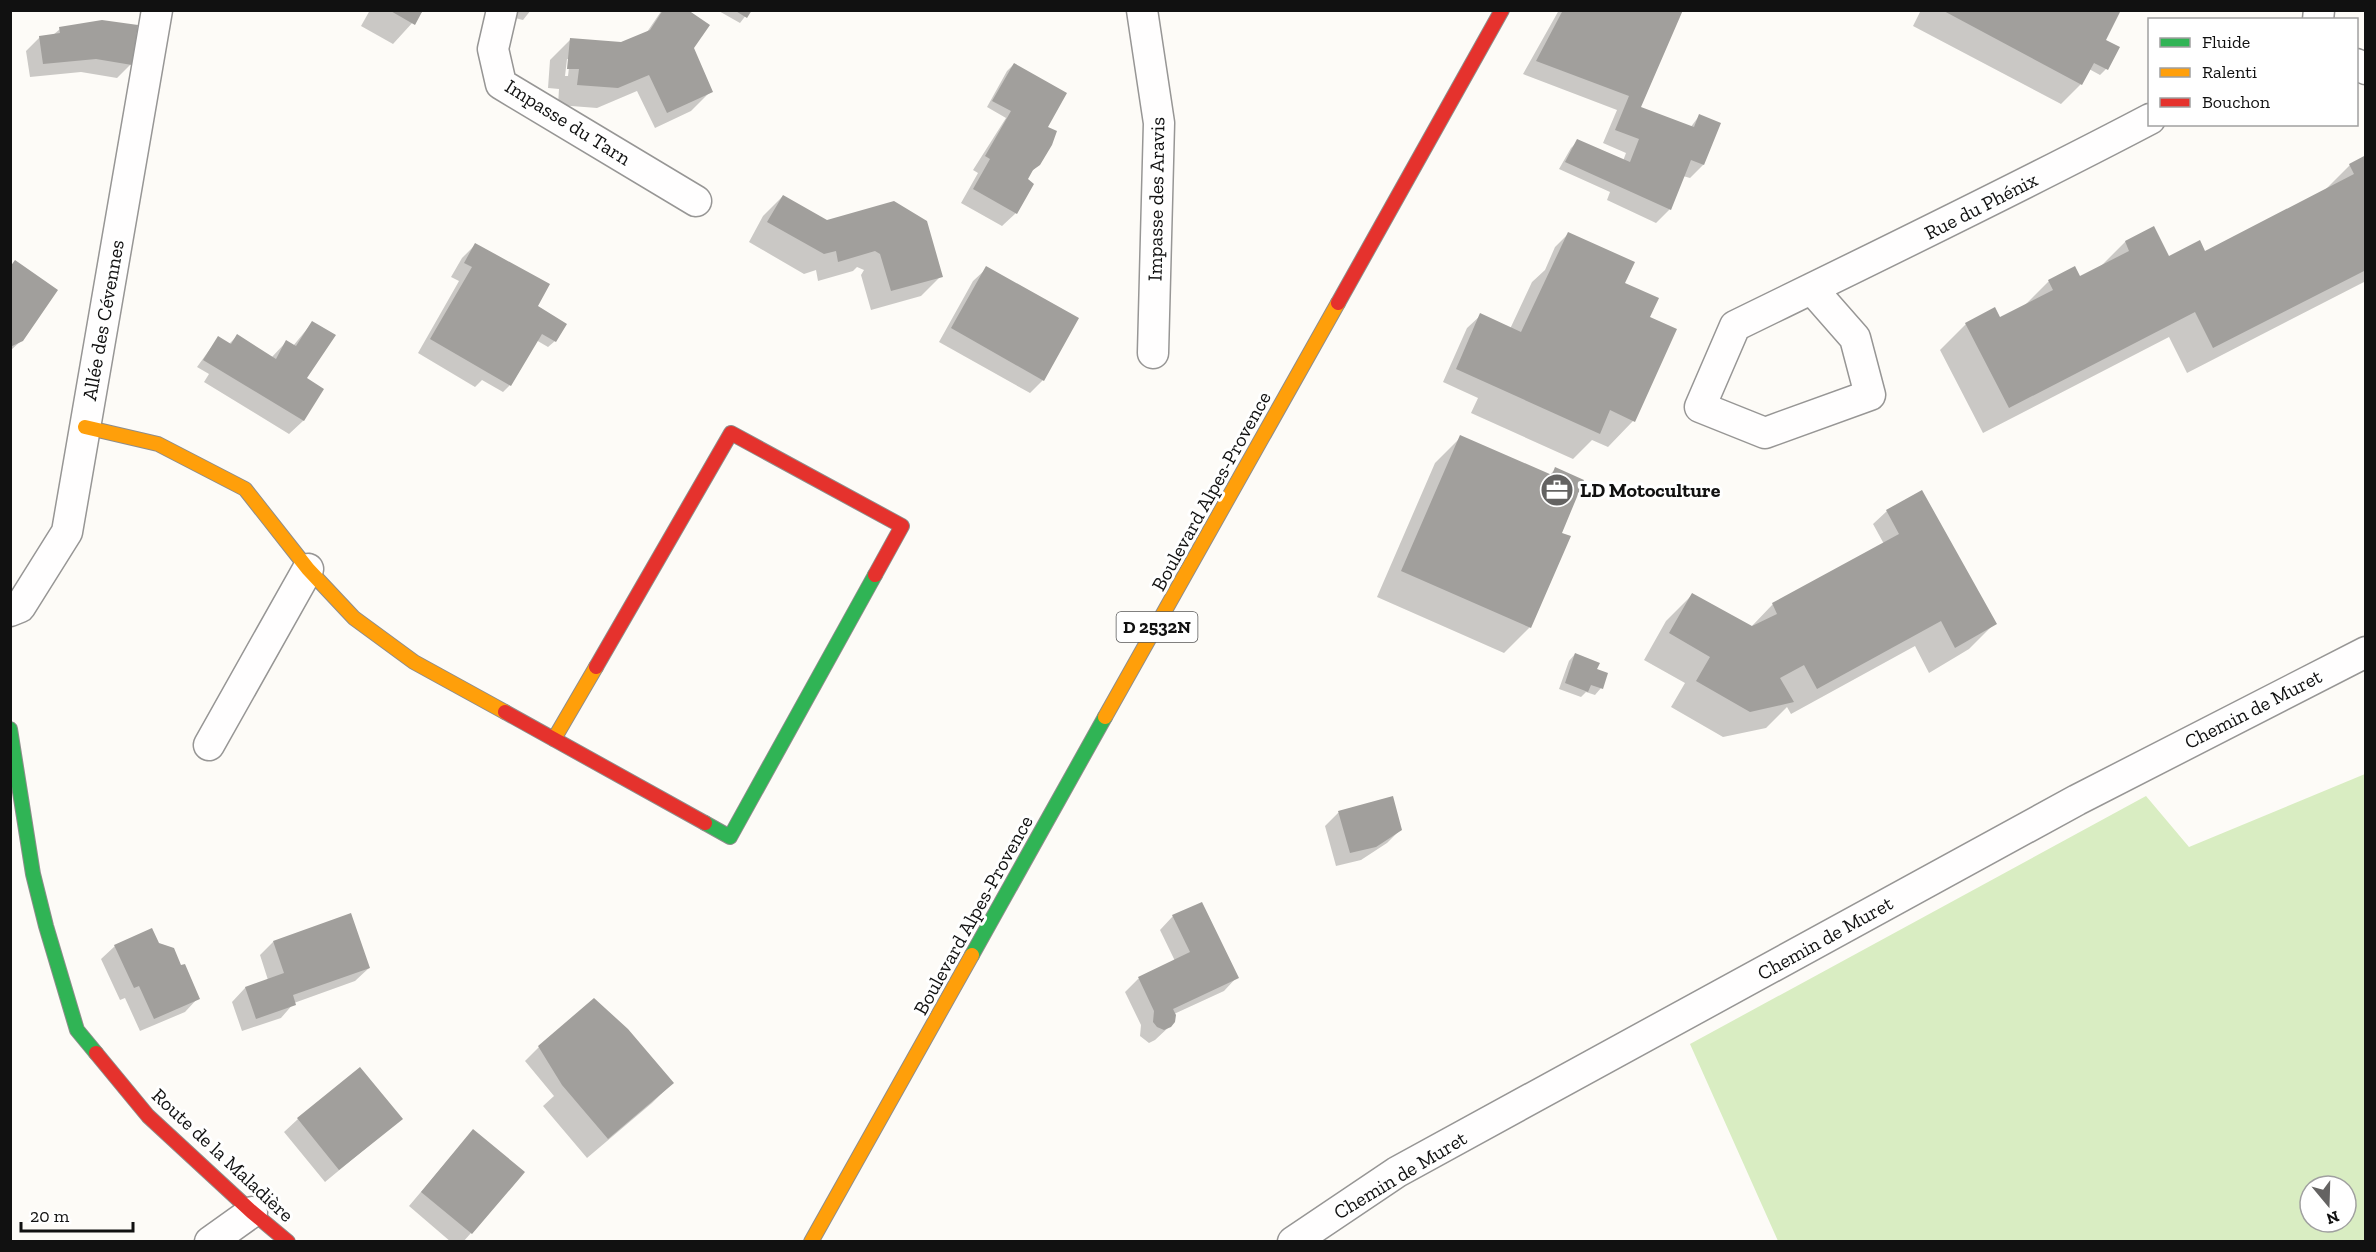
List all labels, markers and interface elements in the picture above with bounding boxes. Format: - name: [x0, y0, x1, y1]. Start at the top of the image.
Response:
- legend: [2148, 18, 2358, 126]
- text: Fluide: [2202, 31, 2250, 53]
- text: Ralenti: [2202, 61, 2257, 83]
- street label: Impasse du Tarn: [501, 74, 636, 170]
- text: Bouchon: [2202, 91, 2271, 113]
- street label: Impasse des Aravis: [1143, 117, 1169, 281]
- street label: Rue du Phénix: [1920, 167, 2042, 245]
- street label: Allée des Cévennes: [77, 238, 129, 402]
- street label: Boulevard Alpes-Provence: [1146, 387, 1276, 595]
- office icon: LD Motoculture: [1539, 472, 1575, 508]
- place label: LD Motoculture: [1580, 478, 1721, 502]
- road number: D 2532N: [1116, 612, 1198, 642]
- street label: Chemin de Muret: [2180, 664, 2326, 754]
- street label: Boulevard Alpes-Provence: [908, 811, 1038, 1019]
- street label: Chemin de Muret: [1753, 891, 1897, 985]
- street label: Route de la Maladière: [147, 1083, 299, 1227]
- street label: Chemin de Muret: [1329, 1126, 1471, 1224]
- north arrow: [2298, 1174, 2358, 1234]
- scale bar: [21, 1195, 134, 1233]
- text: 20 m: [30, 1205, 70, 1227]
- text: N: [2324, 1207, 2342, 1229]

